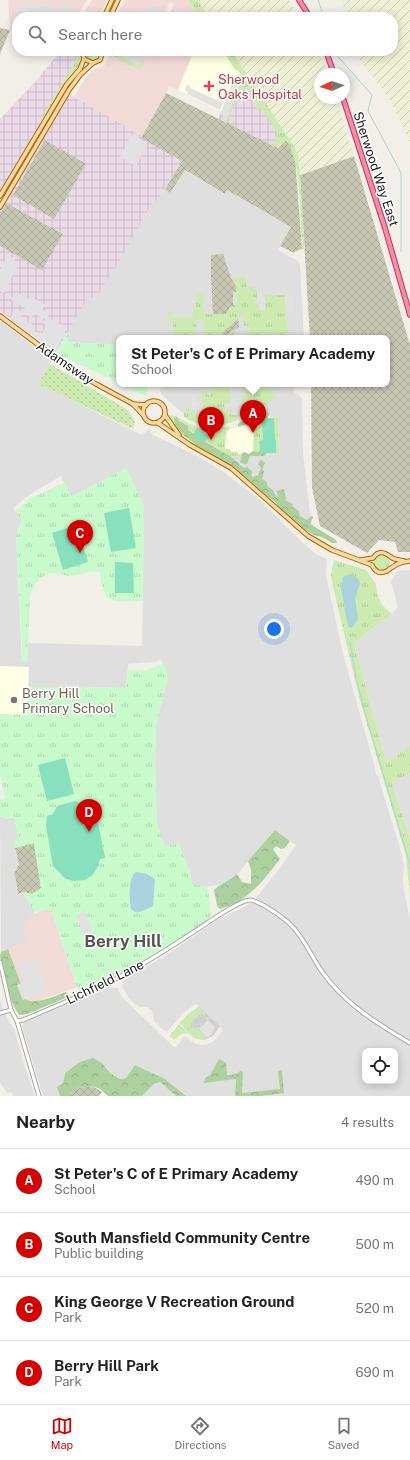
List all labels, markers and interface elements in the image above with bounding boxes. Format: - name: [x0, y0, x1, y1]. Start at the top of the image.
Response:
- search box: [12, 12, 398, 56]
- icon: search: [26, 23, 48, 45]
- text: Search here: [58, 26, 142, 43]
- north arrow: [314, 68, 350, 104]
- place label: Sherwood Oaks Hospital: [218, 72, 302, 102]
- marker: Sherwood Oaks Hospital: [203, 80, 215, 92]
- street label: Sherwood Way East: [350, 110, 402, 228]
- popup: [116, 335, 390, 387]
- street label: Adamsway: [34, 338, 96, 388]
- text: St Peter's C of E Primary Academy: [131, 345, 375, 362]
- text: School: [131, 362, 173, 377]
- pin: A: [240, 400, 266, 433]
- pin: B: [198, 407, 224, 440]
- pin: C: [67, 520, 93, 553]
- your location: [264, 619, 284, 639]
- place label: Berry Hill Primary School: [22, 686, 114, 716]
- marker: Berry Hill Primary School: [9, 695, 19, 705]
- pin: D: [76, 799, 102, 832]
- district label: Berry Hill: [84, 931, 162, 951]
- street label: Lichfield Lane: [64, 957, 146, 1007]
- map controls: [362, 1048, 398, 1084]
- button: locate: [362, 1048, 398, 1084]
- text: Nearby: [16, 1112, 75, 1132]
- text: 4 results: [341, 1115, 394, 1130]
- text: St Peter's C of E Primary Academy: [54, 1165, 298, 1182]
- text: A: [24, 1173, 34, 1188]
- text: 490 m: [355, 1173, 394, 1188]
- text: School: [54, 1182, 96, 1197]
- text: South Mansfield Community Centre: [54, 1229, 310, 1246]
- text: B: [25, 1237, 33, 1252]
- text: 500 m: [355, 1237, 394, 1252]
- text: Public building: [54, 1246, 144, 1261]
- text: King George V Recreation Ground: [54, 1293, 294, 1310]
- text: C: [24, 1301, 34, 1316]
- text: 520 m: [356, 1301, 394, 1316]
- text: Park: [54, 1310, 82, 1325]
- text: Berry Hill Park: [54, 1357, 159, 1374]
- text: D: [24, 1365, 34, 1380]
- text: 690 m: [356, 1365, 394, 1380]
- text: Park: [54, 1374, 82, 1389]
- tab: Map: [51, 1415, 73, 1451]
- tab: Directions: [175, 1415, 226, 1451]
- tab: Saved: [328, 1415, 359, 1451]

